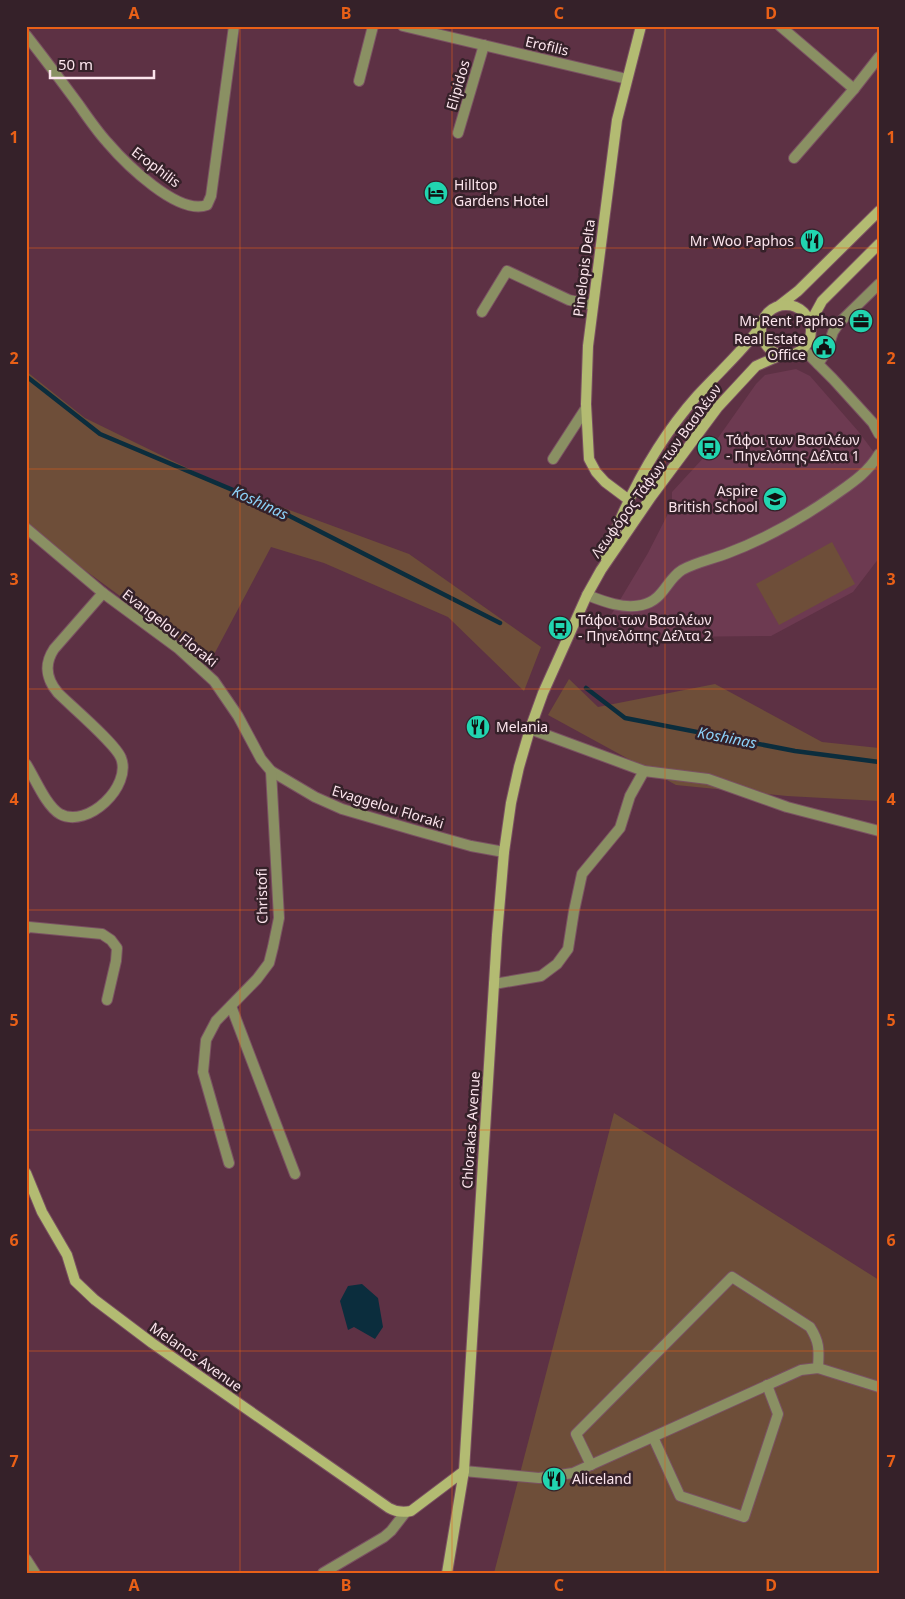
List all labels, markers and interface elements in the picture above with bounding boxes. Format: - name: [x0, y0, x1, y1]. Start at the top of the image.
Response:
- text: A: [128, 2, 140, 24]
- text: B: [341, 2, 351, 24]
- text: C: [554, 2, 564, 24]
- text: D: [765, 2, 777, 24]
- street label: Erofilis: [523, 31, 571, 60]
- scale bar: [50, 48, 154, 80]
- text: 50 m: [58, 54, 93, 74]
- street label: Elipidos: [441, 57, 474, 112]
- text: 1: [9, 126, 19, 148]
- text: 1: [886, 126, 896, 148]
- street label: Erophilis: [128, 142, 185, 191]
- place label: Hilltop Gardens Hotel: [454, 175, 548, 210]
- hotel icon: Hilltop Gardens Hotel: [423, 180, 449, 206]
- street label: Pinelopis Delta: [568, 218, 599, 318]
- restaurant icon: Mr Woo Paphos: [799, 228, 825, 254]
- place label: Mr Woo Paphos: [690, 231, 794, 250]
- office icon: Mr Rent Paphos: [848, 308, 874, 334]
- place label: Mr Rent Paphos: [739, 311, 844, 330]
- place label: Real Estate Office: [734, 329, 806, 364]
- public building icon: Real Estate Office: [811, 334, 837, 360]
- text: 2: [9, 347, 19, 369]
- text: 2: [886, 347, 896, 369]
- street label: Λεωφόρος Τάφων των Βασιλέων: [586, 380, 725, 561]
- place label: Τάφοι των Βασιλέων - Πηνελόπης Δέλτα 1: [726, 430, 860, 465]
- bus stop icon: Τάφοι των Βασιλέων - Πηνελόπης Δέλτα 1: [696, 435, 722, 461]
- water label: Koshinas: [229, 480, 292, 524]
- place label: Aspire British School: [668, 481, 758, 516]
- school or university icon: Aspire British School: [762, 486, 788, 512]
- text: 3: [9, 568, 19, 590]
- text: 3: [886, 568, 896, 590]
- street label: Evangelou Floraki: [119, 584, 222, 671]
- place label: Τάφοι των Βασιλέων - Πηνελόπης Δέλτα 2: [578, 610, 712, 645]
- bus stop icon: Τάφοι των Βασιλέων - Πηνελόπης Δέλτα 2: [547, 615, 573, 641]
- restaurant icon: Melania: [465, 714, 491, 740]
- place label: Melania: [496, 717, 548, 736]
- water label: Koshinas: [696, 722, 759, 753]
- street label: Evaggelou Floraki: [330, 780, 446, 833]
- text: 4: [9, 788, 19, 810]
- text: 4: [886, 788, 896, 810]
- street label: Christofi: [252, 868, 271, 924]
- text: 5: [9, 1009, 19, 1031]
- text: 5: [886, 1009, 896, 1031]
- street label: Chlorakas Avenue: [457, 1070, 484, 1189]
- text: 6: [9, 1229, 19, 1251]
- text: 6: [886, 1229, 896, 1251]
- street label: Melanos Avenue: [146, 1318, 246, 1396]
- text: 7: [9, 1450, 19, 1472]
- text: 7: [886, 1450, 896, 1472]
- restaurant icon: Aliceland: [541, 1466, 567, 1492]
- place label: Aliceland: [572, 1469, 632, 1488]
- text: A: [128, 1574, 140, 1596]
- text: B: [341, 1574, 351, 1596]
- text: C: [554, 1574, 564, 1596]
- text: D: [765, 1574, 777, 1596]

